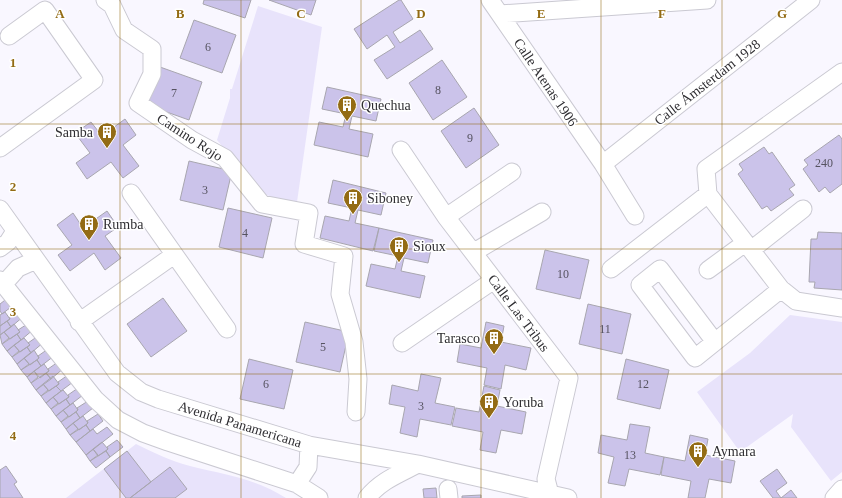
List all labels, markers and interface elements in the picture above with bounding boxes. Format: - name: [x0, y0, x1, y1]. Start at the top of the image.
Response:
- text: A: [55, 6, 65, 21]
- text: B: [176, 6, 185, 21]
- text: C: [296, 6, 306, 21]
- text: D: [416, 6, 426, 21]
- text: E: [537, 6, 545, 21]
- text: F: [658, 6, 666, 21]
- text: G: [777, 6, 787, 21]
- street label: Calle Atenas 1906: [511, 36, 581, 129]
- street label: Calle Ámsterdam 1928: [651, 36, 763, 128]
- house number: 6: [205, 40, 211, 54]
- text: 1: [10, 55, 16, 70]
- house number: 8: [435, 83, 441, 97]
- house number: 7: [171, 86, 177, 100]
- building icon: Quechua: [336, 94, 358, 122]
- place label: Quechua: [361, 98, 412, 113]
- street label: Camino Rojo: [154, 111, 225, 164]
- building icon: Samba: [96, 121, 118, 149]
- place label: Samba: [55, 125, 94, 140]
- house number: 9: [467, 131, 473, 145]
- house number: 240: [815, 156, 833, 170]
- text: 2: [10, 179, 16, 194]
- house number: 3: [202, 183, 208, 197]
- building icon: Siboney: [342, 187, 364, 215]
- place label: Siboney: [367, 191, 413, 206]
- building icon: Rumba: [78, 213, 100, 241]
- place label: Rumba: [103, 217, 144, 232]
- house number: 4: [242, 226, 248, 240]
- building icon: Sioux: [388, 235, 410, 263]
- place label: Sioux: [413, 239, 446, 254]
- house number: 10: [557, 267, 569, 281]
- street label: Calle Las Tribus: [485, 272, 552, 355]
- text: 3: [10, 304, 17, 319]
- house number: 11: [599, 322, 611, 336]
- building icon: Tarasco: [483, 327, 505, 355]
- place label: Tarasco: [437, 331, 480, 346]
- house number: 5: [320, 340, 326, 354]
- house number: 6: [263, 377, 269, 391]
- house number: 12: [637, 377, 649, 391]
- building icon: Yoruba: [478, 391, 500, 419]
- place label: Yoruba: [503, 395, 544, 410]
- street label: Avenida Panamericana: [176, 399, 304, 451]
- house number: 3: [418, 399, 424, 413]
- text: 4: [10, 428, 17, 443]
- building icon: Aymara: [687, 440, 709, 468]
- place label: Aymara: [712, 444, 757, 459]
- house number: 13: [624, 448, 636, 462]

